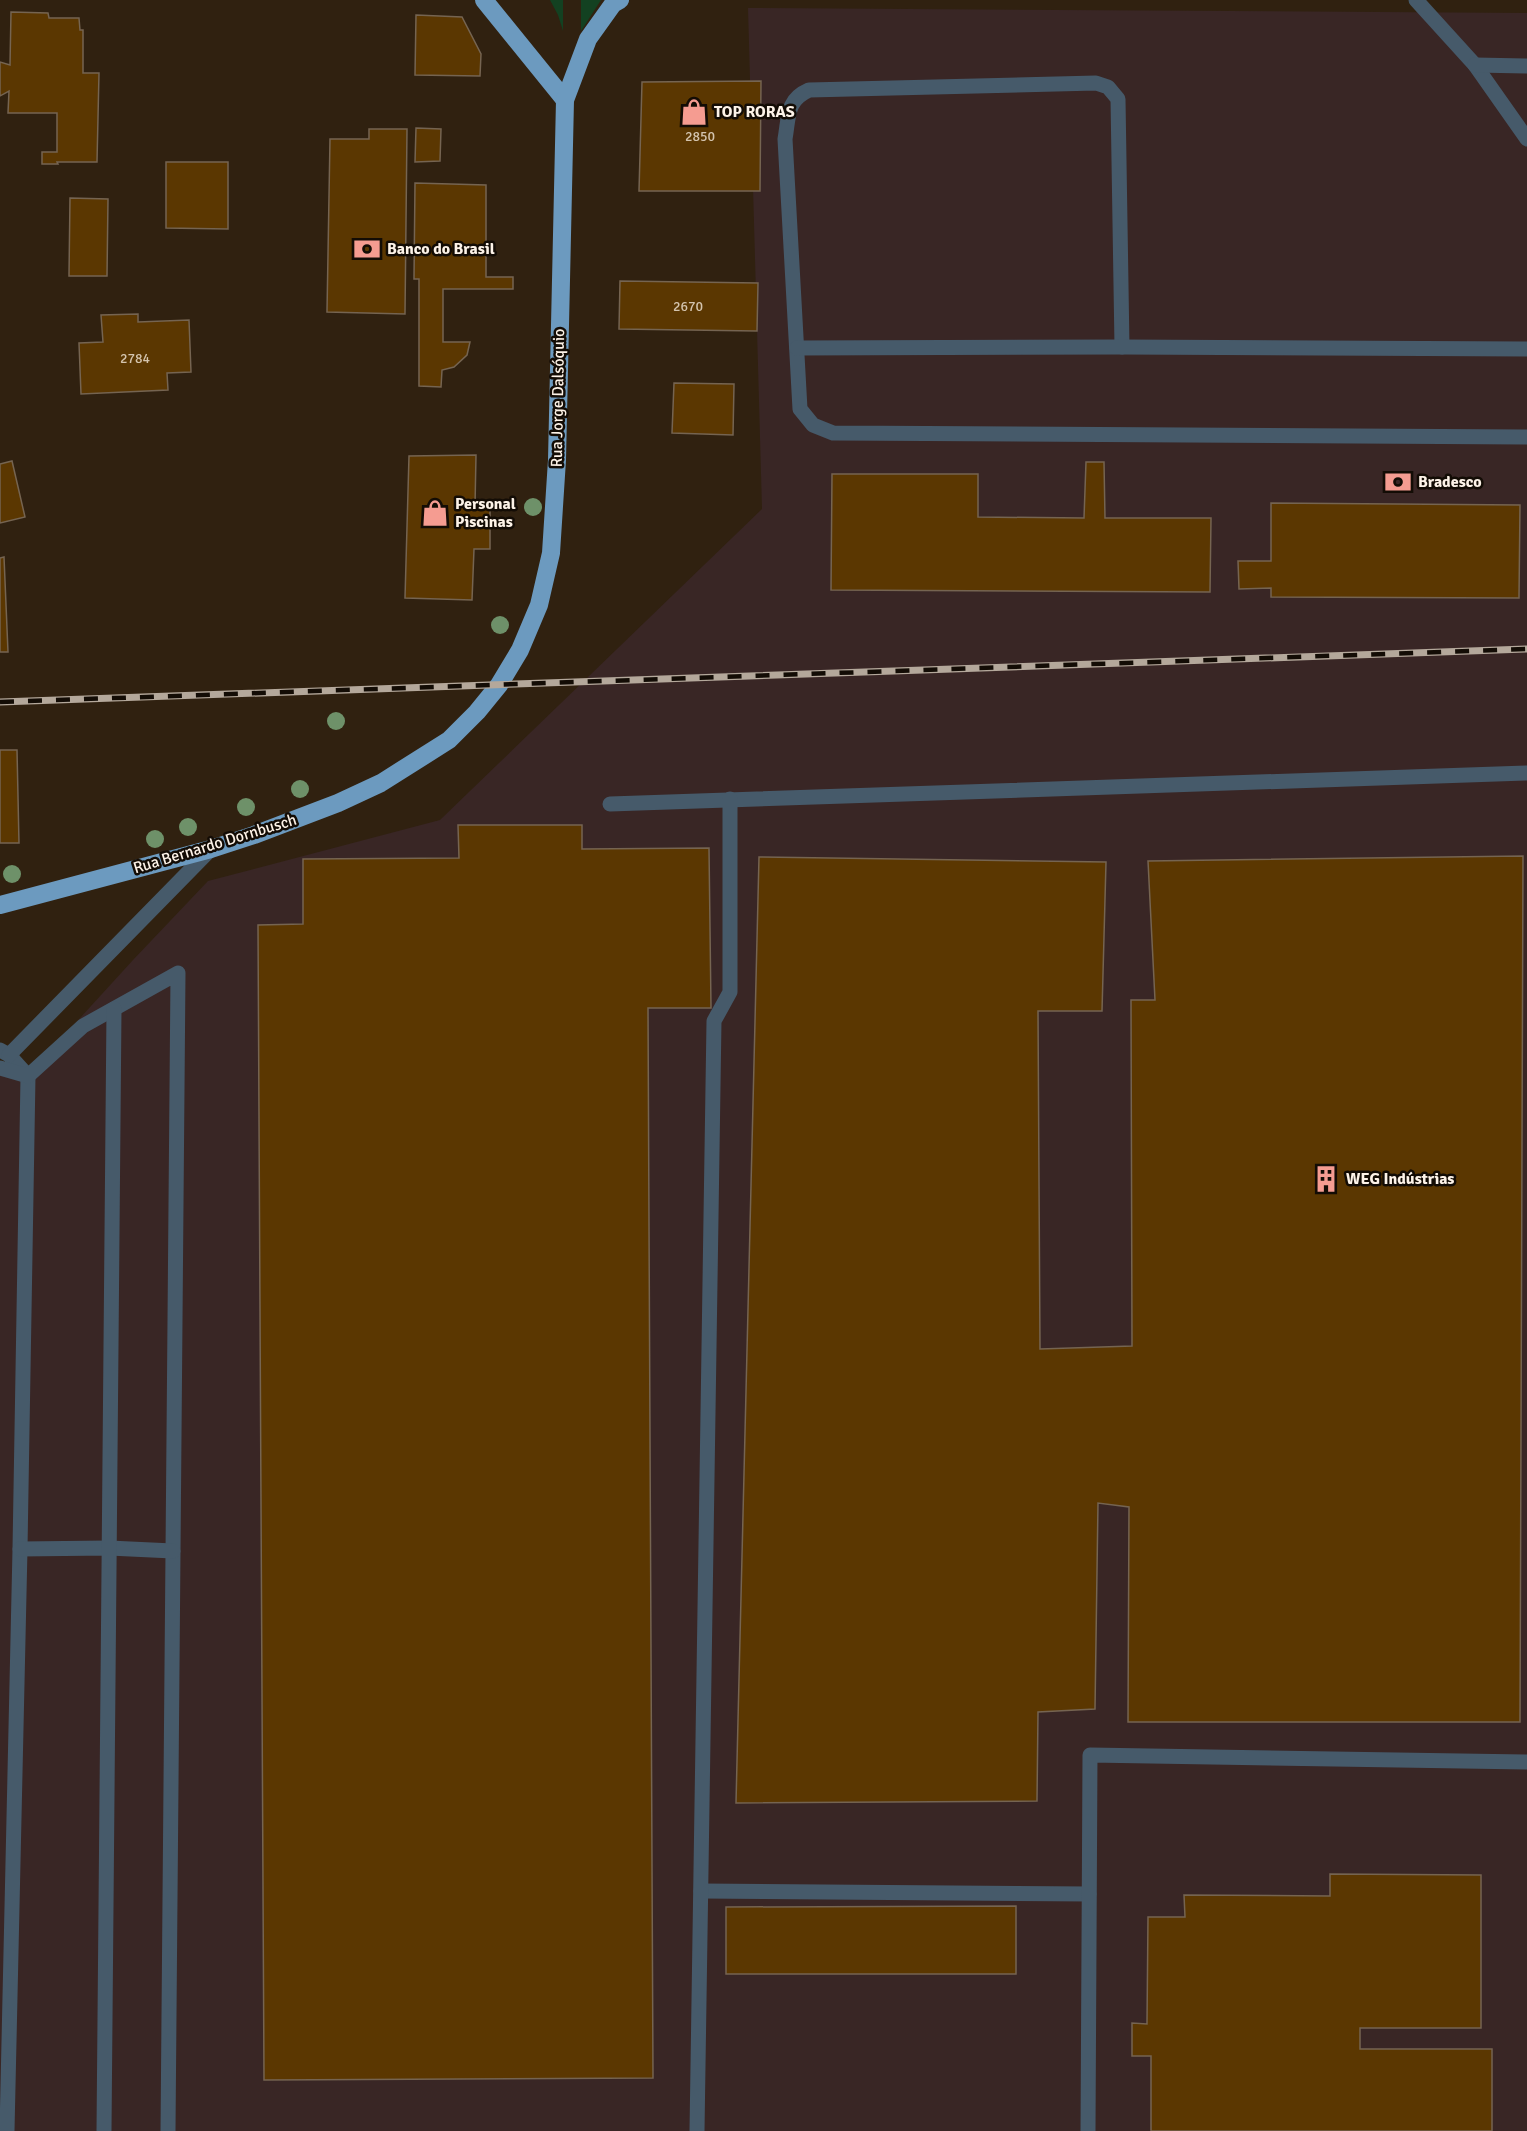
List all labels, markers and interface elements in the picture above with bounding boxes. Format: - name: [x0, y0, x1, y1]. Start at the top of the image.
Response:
- shop icon: TOP RORAS: [679, 97, 709, 127]
- place label: TOP RORAS: [714, 102, 795, 122]
- house number: 2850: [685, 128, 715, 145]
- bank icon: Banco do Brasil: [352, 234, 382, 264]
- place label: Banco do Brasil: [387, 239, 495, 259]
- house number: 2670: [673, 298, 703, 315]
- street label: Rua Jorge Dalsóquio: [547, 328, 569, 468]
- house number: 2784: [120, 350, 151, 367]
- bank icon: Bradesco: [1383, 467, 1413, 497]
- place label: Bradesco: [1418, 472, 1482, 492]
- place label: Personal Piscinas: [455, 494, 516, 532]
- shop icon: Personal Piscinas: [420, 498, 450, 528]
- street label: Rua Bernardo Dornbusch: [131, 810, 299, 878]
- building icon: WEG Indústrias: [1311, 1164, 1341, 1194]
- place label: WEG Indústrias: [1346, 1169, 1454, 1189]

